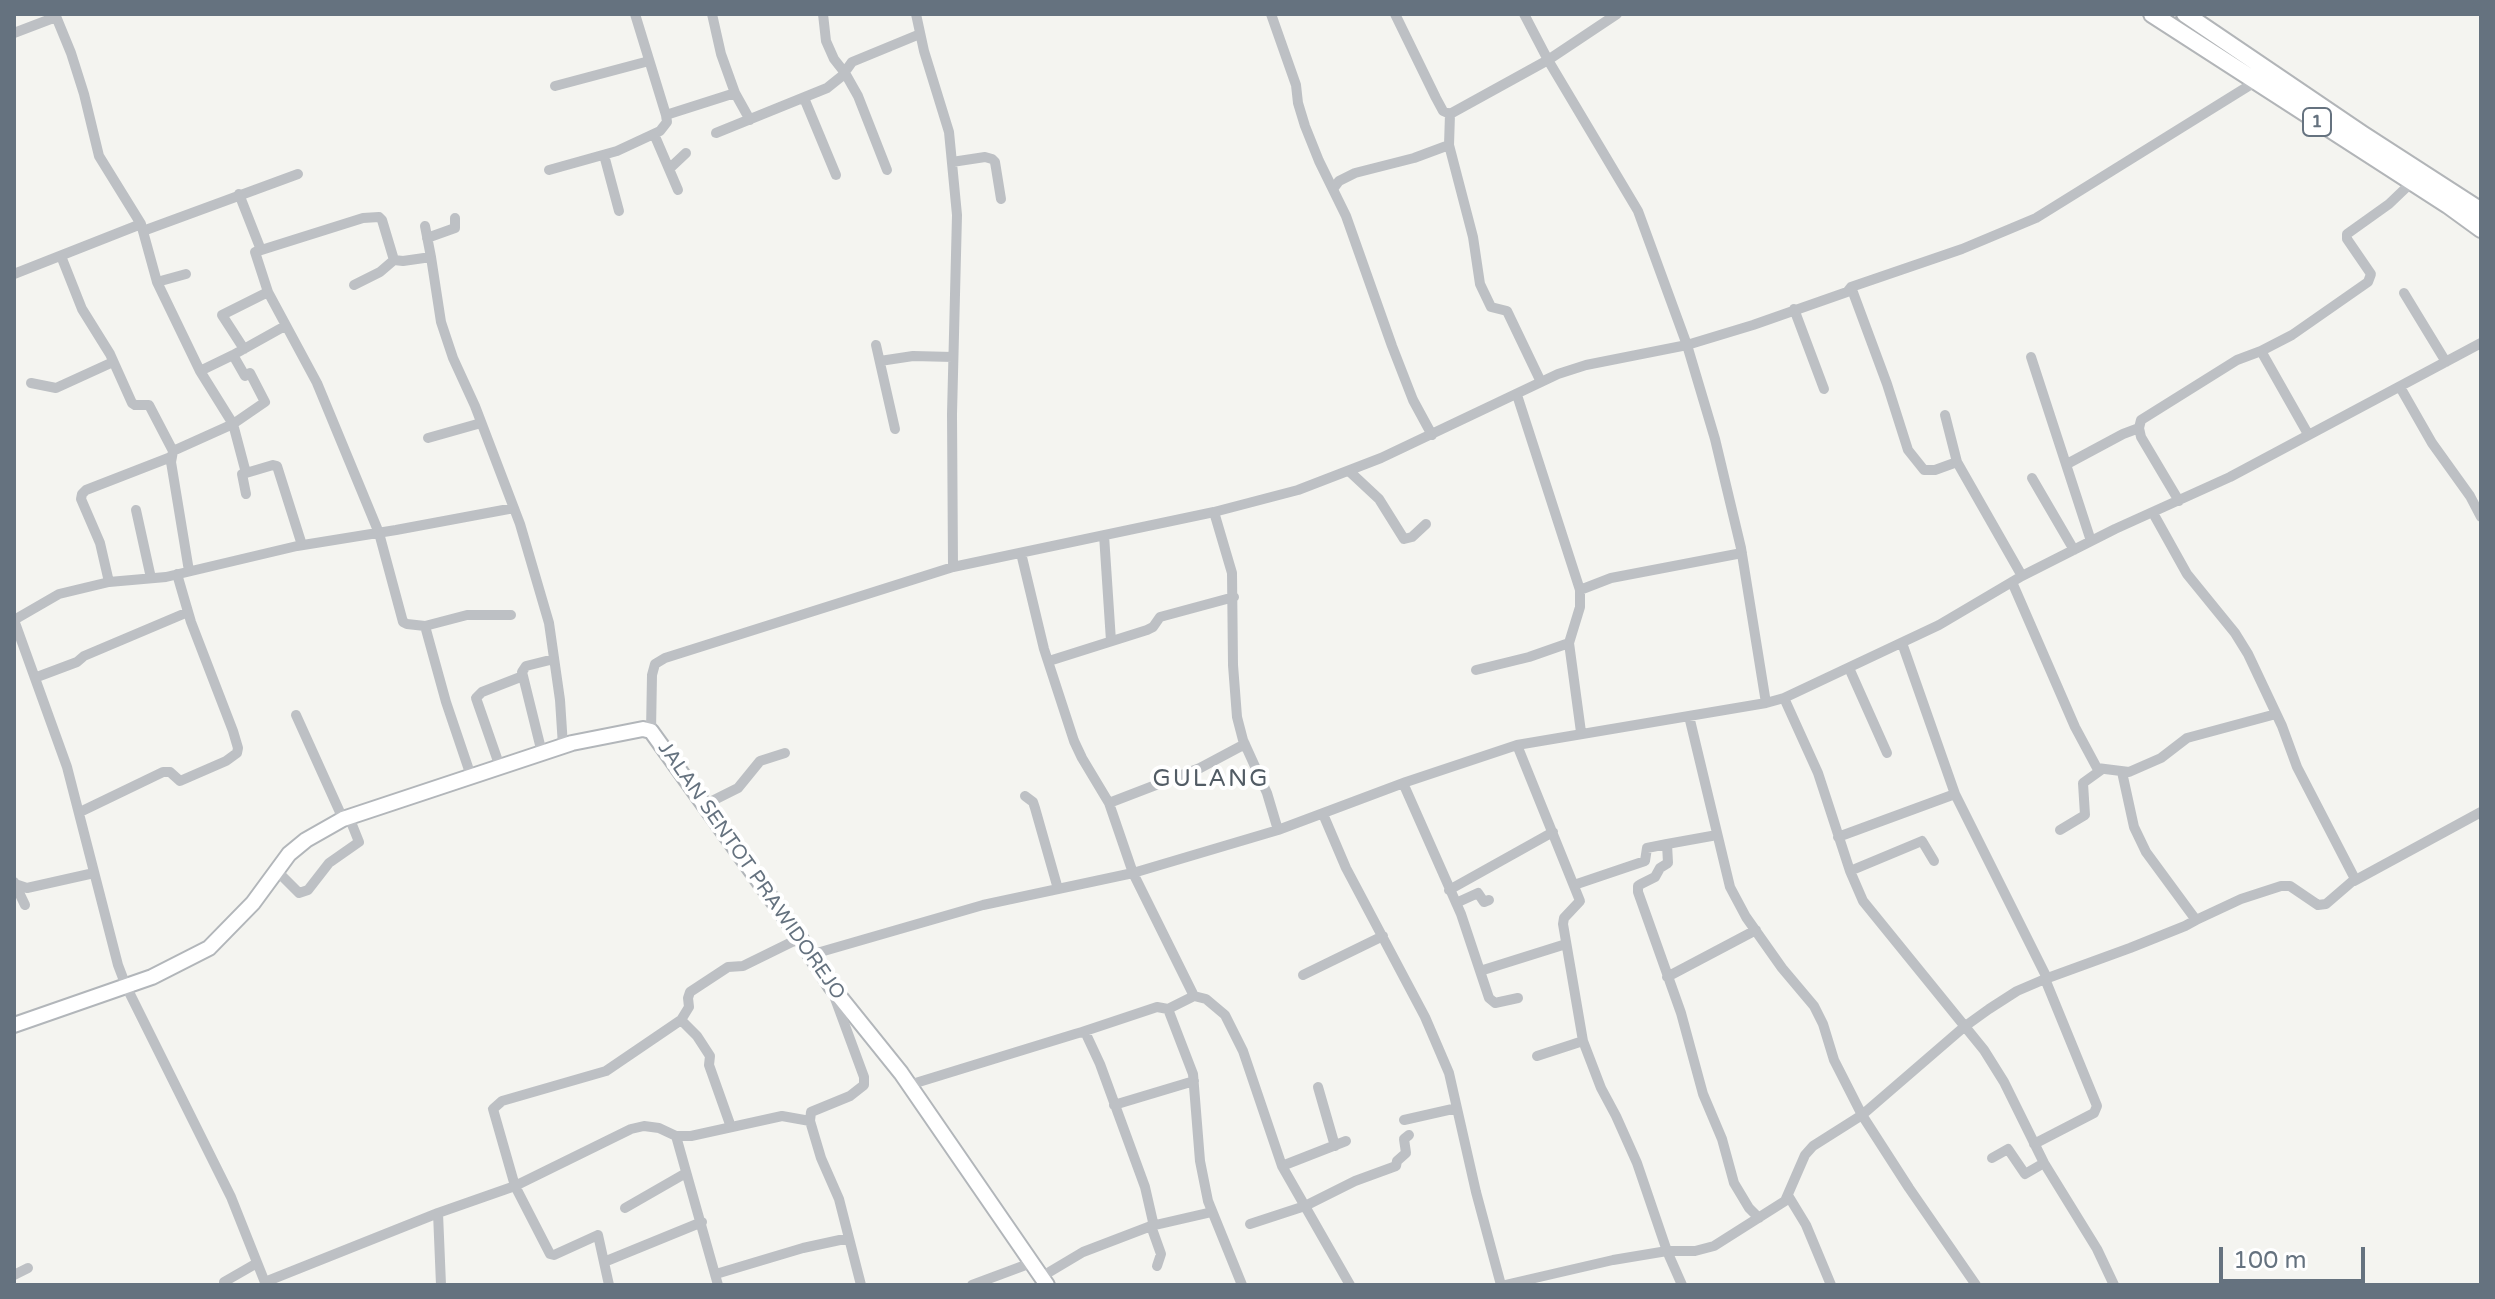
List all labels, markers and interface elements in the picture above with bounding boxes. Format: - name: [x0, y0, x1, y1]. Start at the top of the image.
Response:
- road number: 1: [2303, 108, 2331, 136]
- street label: JALAN SENTOT PRAWIDOREJO: [652, 737, 850, 1005]
- district label: GULANG: [1152, 766, 1270, 794]
- scale bar: [2223, 1231, 2369, 1281]
- text: 100 m: [2233, 1246, 2307, 1275]

